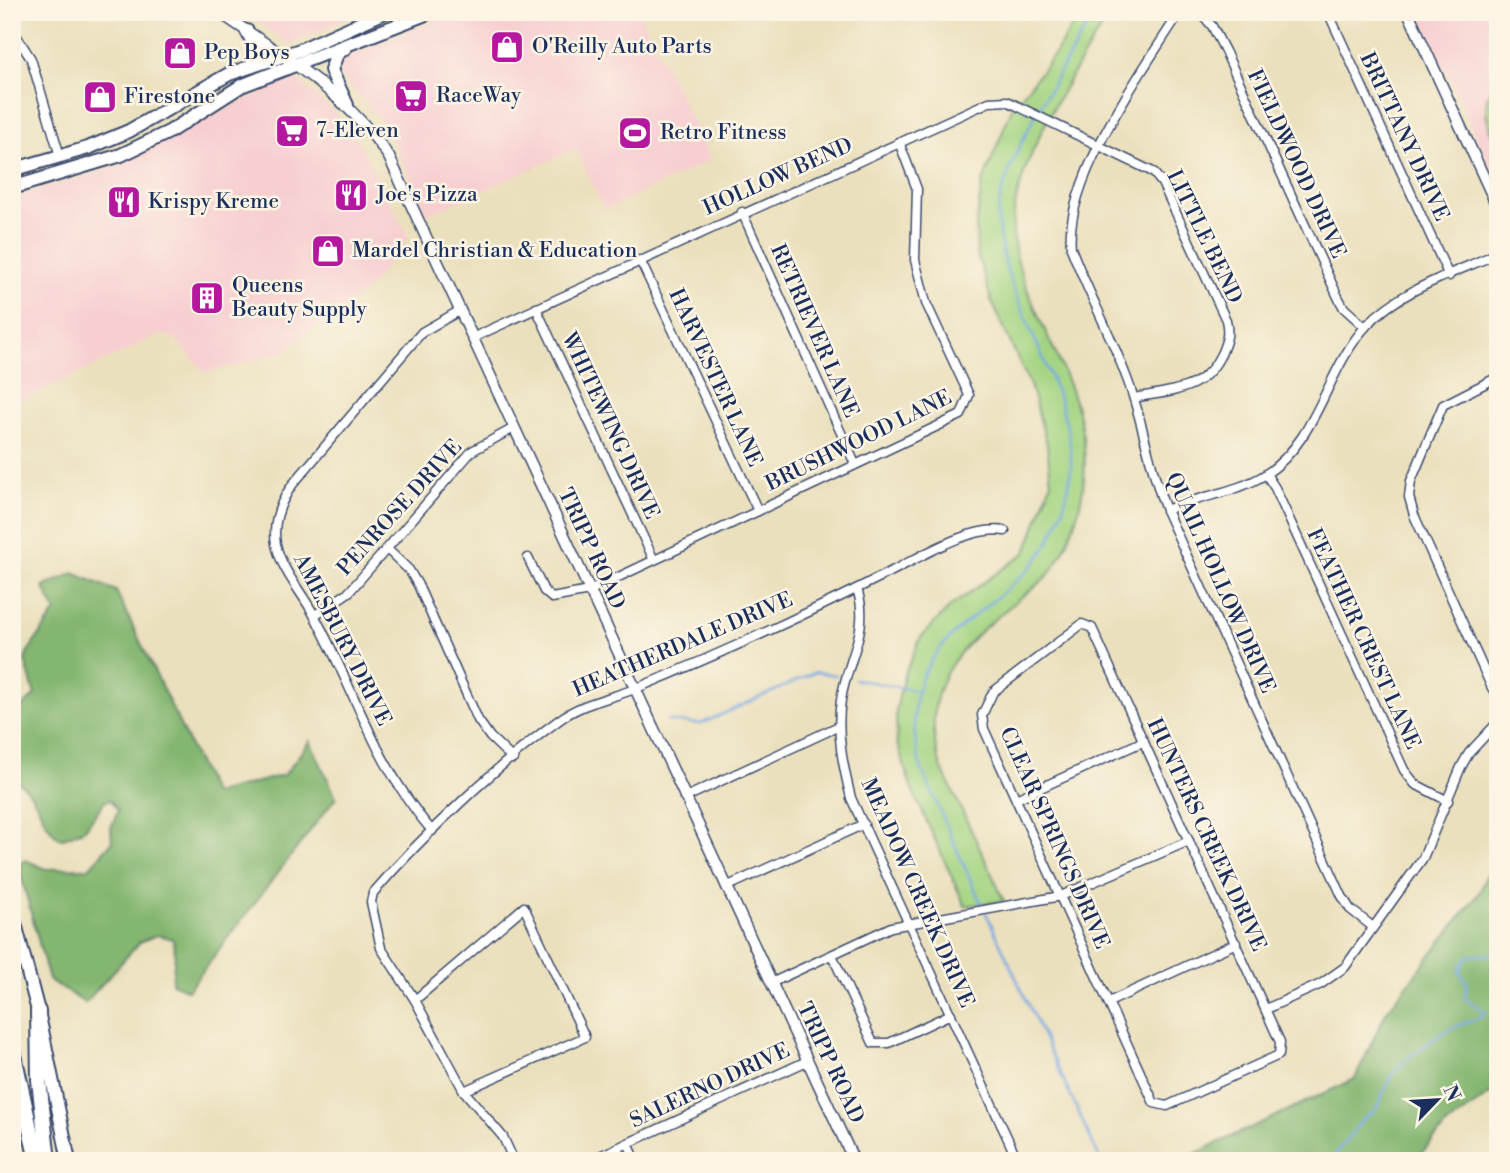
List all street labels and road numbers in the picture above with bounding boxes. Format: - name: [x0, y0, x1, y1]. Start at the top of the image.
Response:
- street label: BRITTANY DRIVE: [1353, 48, 1454, 225]
- street label: FIELDWOOD DRIVE: [1241, 65, 1351, 263]
- street label: HOLLOW BEND: [699, 132, 857, 222]
- street label: LITTLE BEND: [1160, 166, 1248, 308]
- street label: RETRIEVER LANE: [764, 240, 864, 422]
- street label: HARVESTER LANE: [662, 285, 768, 471]
- street label: WHITEWING DRIVE: [555, 328, 665, 523]
- street label: BRUSHWOOD LANE: [761, 385, 956, 498]
- street label: PENROSE DRIVE: [332, 434, 468, 582]
- street label: QUAIL HOLLOW DRIVE: [1160, 469, 1280, 697]
- street label: TRIPP ROAD: [552, 484, 630, 614]
- street label: FEATHER CREST LANE: [1300, 524, 1426, 754]
- street label: AMESBURY DRIVE: [287, 549, 397, 730]
- street label: HEATHERDALE DRIVE: [569, 587, 797, 703]
- street label: HUNTERS CREEK DRIVE: [1141, 714, 1271, 956]
- street label: CLEAR SPRINGS DRIVE: [993, 723, 1115, 953]
- street label: MEADOW CREEK DRIVE: [855, 774, 979, 1012]
- street label: TRIPP ROAD: [791, 998, 869, 1128]
- street label: SALERNO DRIVE: [626, 1038, 794, 1134]

